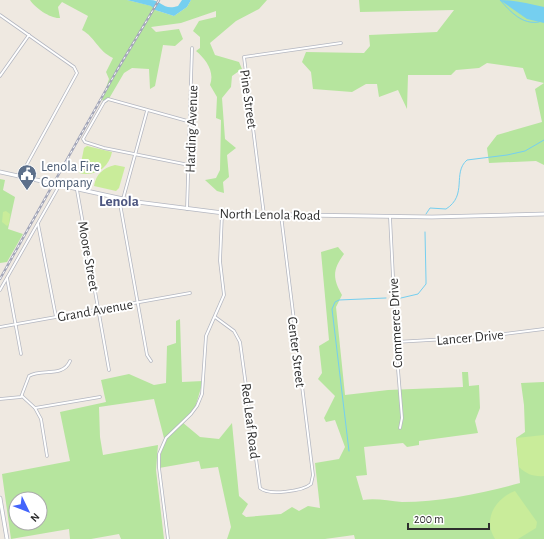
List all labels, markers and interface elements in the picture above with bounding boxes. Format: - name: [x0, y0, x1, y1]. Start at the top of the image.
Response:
- street label: Pine Street: [237, 69, 259, 130]
- street label: Harding Avenue: [183, 85, 201, 173]
- place label: Lenola Fire Company: [41, 160, 100, 190]
- public building icon: Lenola Fire Company: [16, 163, 38, 191]
- district label: Lenola: [99, 194, 139, 209]
- street label: North Lenola Road: [219, 207, 321, 223]
- street label: Moore Street: [75, 220, 101, 293]
- street label: Commerce Drive: [387, 278, 405, 368]
- street label: Grand Avenue: [56, 297, 134, 325]
- street label: Center Street: [285, 316, 307, 389]
- street label: Lancer Drive: [436, 328, 504, 348]
- street label: Red Leaf Road: [238, 383, 262, 460]
- north arrow: [8, 491, 48, 531]
- scale bar: [408, 505, 489, 531]
- text: N: [28, 511, 42, 524]
- text: 200 m: [414, 513, 444, 525]

